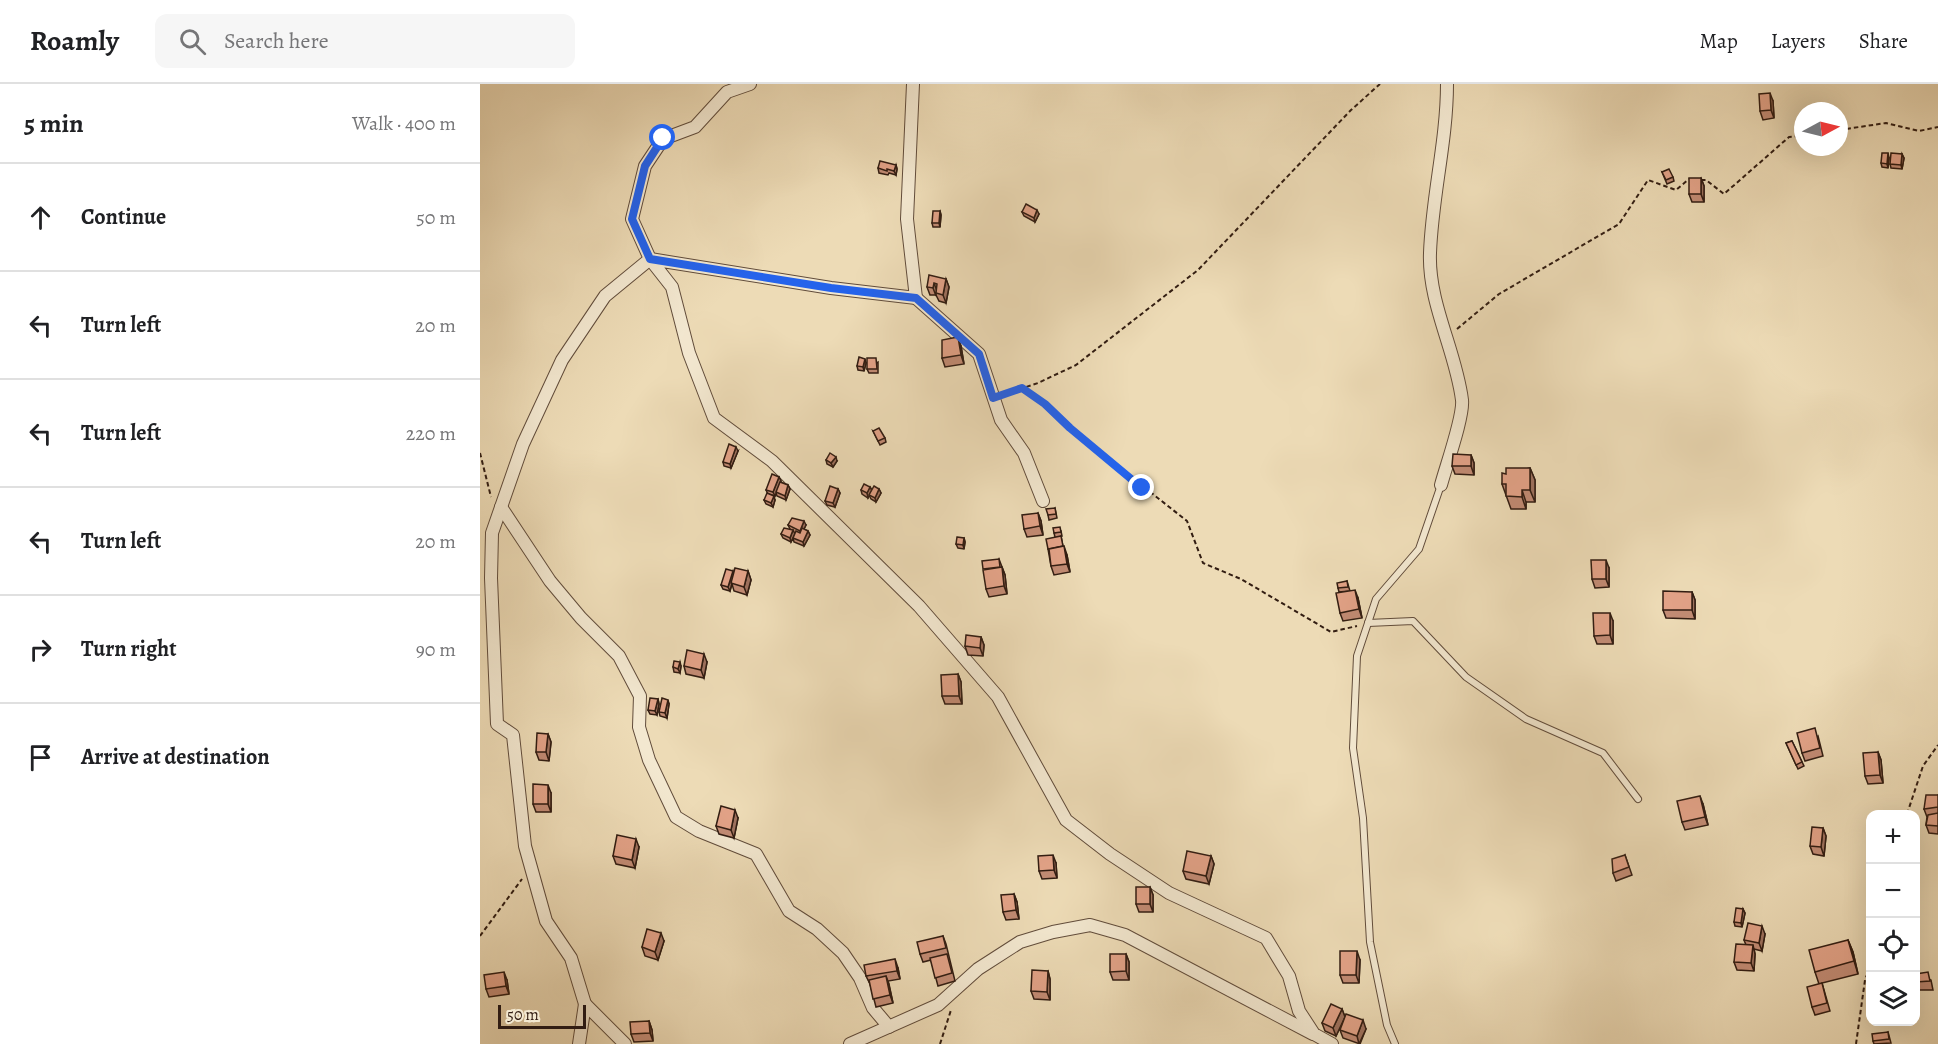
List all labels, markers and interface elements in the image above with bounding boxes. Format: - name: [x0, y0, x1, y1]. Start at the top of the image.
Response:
- search box: [155, 14, 575, 68]
- text: Roamly: [30, 22, 119, 60]
- icon: search: [176, 25, 209, 58]
- text: Search here: [224, 26, 329, 56]
- text: Map: [1699, 27, 1738, 55]
- text: Layers: [1771, 27, 1826, 55]
- text: Share: [1859, 27, 1908, 55]
- north arrow: [1794, 102, 1848, 156]
- text: 5 min: [24, 106, 84, 141]
- text: Walk · 400 m: [352, 110, 456, 137]
- route start: [649, 124, 675, 150]
- icon: ahead: [24, 201, 57, 234]
- text: Continue: [81, 202, 166, 232]
- text: 50 m: [416, 204, 456, 231]
- icon: left: [24, 309, 57, 342]
- text: Turn left: [81, 310, 161, 340]
- text: 20 m: [415, 312, 456, 339]
- icon: left: [24, 417, 57, 450]
- text: Turn left: [81, 418, 161, 448]
- text: 220 m: [406, 420, 456, 447]
- route end: [1128, 474, 1154, 500]
- icon: left: [24, 525, 57, 558]
- text: Turn left: [81, 526, 161, 556]
- text: 20 m: [415, 528, 456, 555]
- icon: right: [24, 633, 57, 666]
- text: Turn right: [81, 634, 177, 664]
- text: 90 m: [416, 636, 456, 663]
- icon: arrive: [24, 741, 57, 774]
- text: Arrive at destination: [81, 742, 270, 772]
- map controls: [1866, 810, 1920, 1026]
- button: +: [1866, 810, 1920, 864]
- button: −: [1866, 864, 1920, 918]
- button: locate: [1866, 918, 1920, 972]
- button: layers: [1866, 972, 1920, 1026]
- scale bar: [498, 1002, 586, 1030]
- text: 50 m: [507, 1004, 539, 1026]

